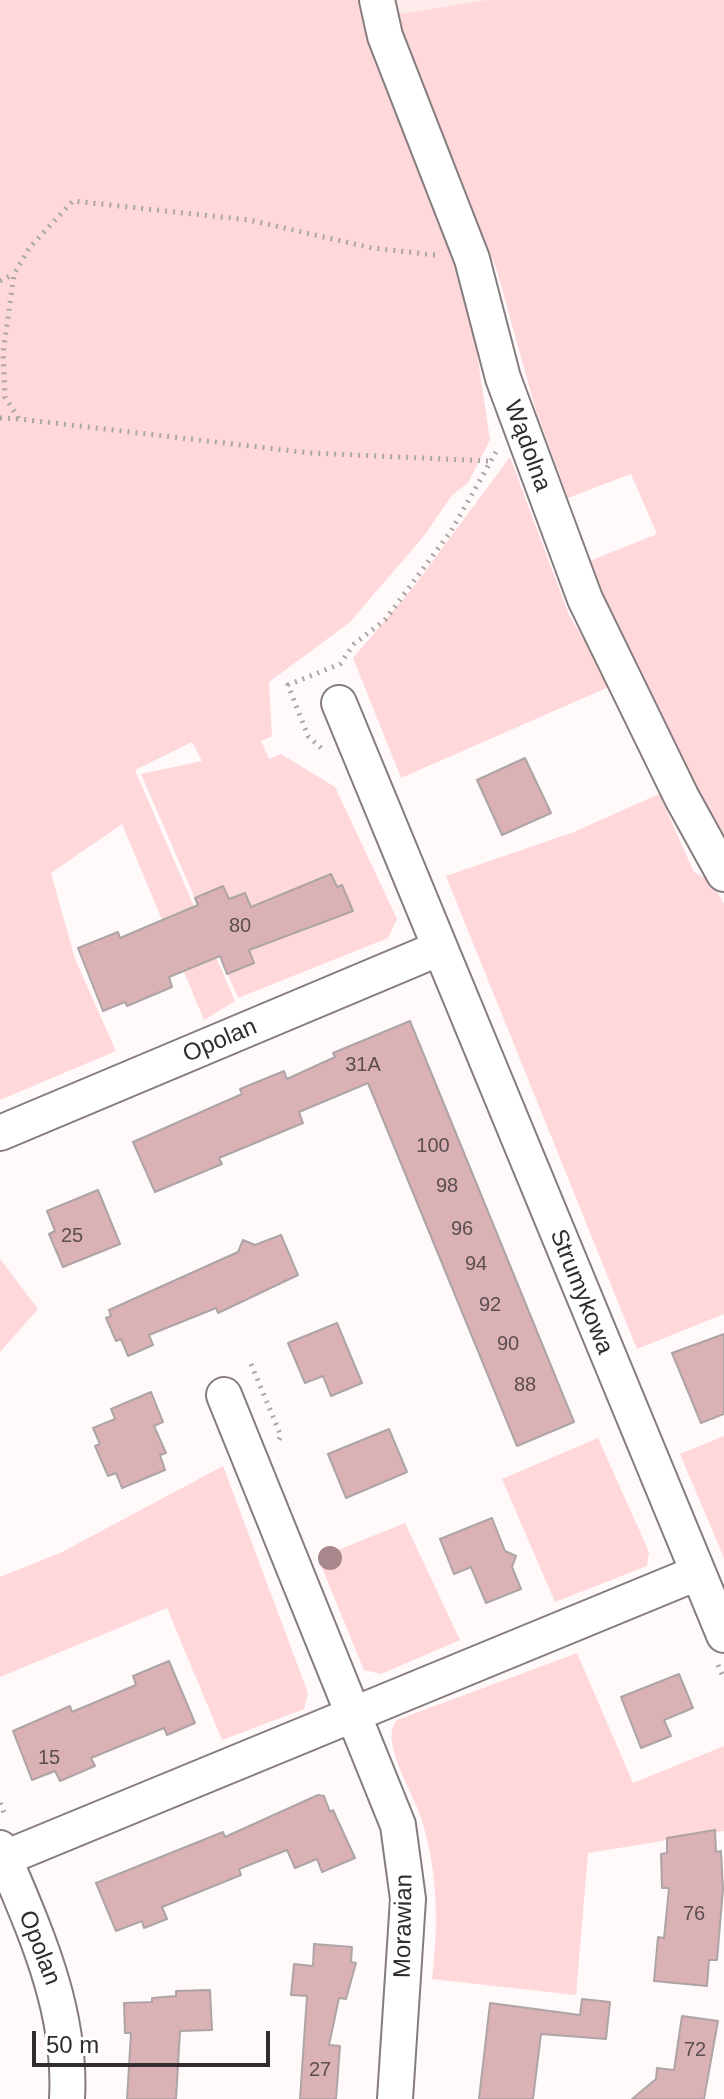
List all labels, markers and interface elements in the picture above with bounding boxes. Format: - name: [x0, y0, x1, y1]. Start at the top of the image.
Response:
- street label: Wądolna: [497, 397, 557, 495]
- house number: 80: [229, 914, 251, 938]
- street label: Opolan: [179, 1013, 261, 1069]
- house number: 31A: [345, 1053, 381, 1077]
- house number: 100: [416, 1134, 450, 1158]
- house number: 98: [436, 1174, 458, 1198]
- house number: 96: [451, 1217, 473, 1241]
- house number: 25: [61, 1224, 83, 1248]
- street label: Strumykowa: [543, 1225, 619, 1359]
- house number: 94: [465, 1252, 487, 1276]
- house number: 92: [479, 1293, 501, 1317]
- house number: 90: [497, 1332, 519, 1356]
- house number: 88: [514, 1373, 536, 1397]
- house number: 15: [38, 1746, 60, 1770]
- street label: Morawian: [389, 1874, 419, 1978]
- house number: 76: [683, 1902, 705, 1926]
- street label: Opolan: [12, 1907, 66, 1989]
- scale bar: [36, 2015, 274, 2065]
- text: 50 m: [46, 2031, 99, 2058]
- house number: 72: [684, 2038, 706, 2062]
- house number: 27: [309, 2058, 331, 2082]

